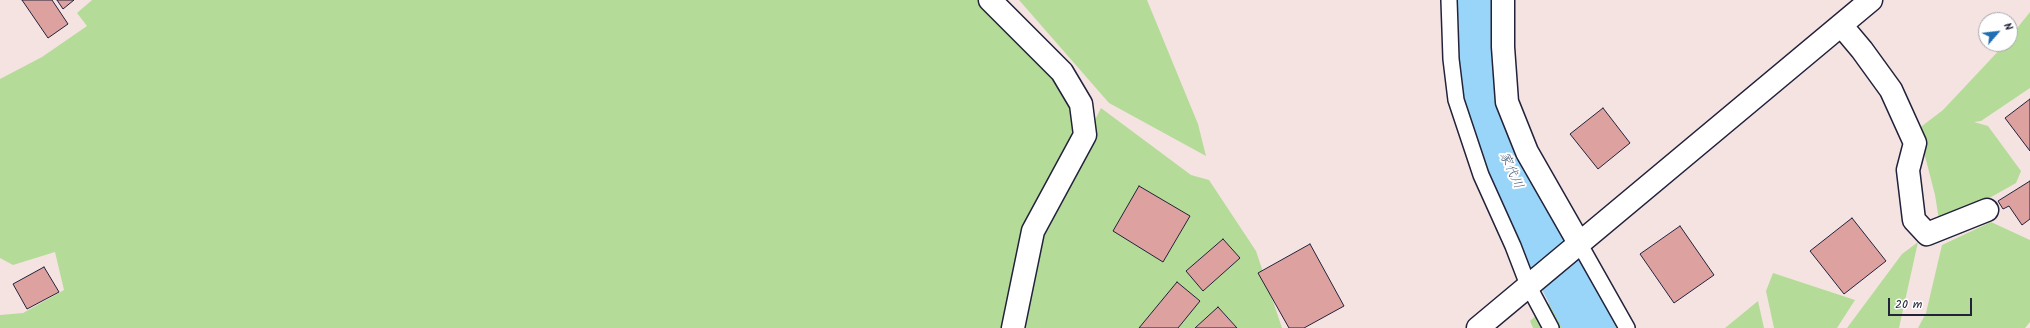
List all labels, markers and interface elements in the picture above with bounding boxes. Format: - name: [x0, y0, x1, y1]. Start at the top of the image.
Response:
- north arrow: [1978, 12, 2018, 52]
- text: N: [1998, 20, 2017, 34]
- water label: 家代川: [1495, 150, 1525, 192]
- scale bar: [1890, 290, 1974, 316]
- text: 20 m: [1895, 295, 1922, 314]

